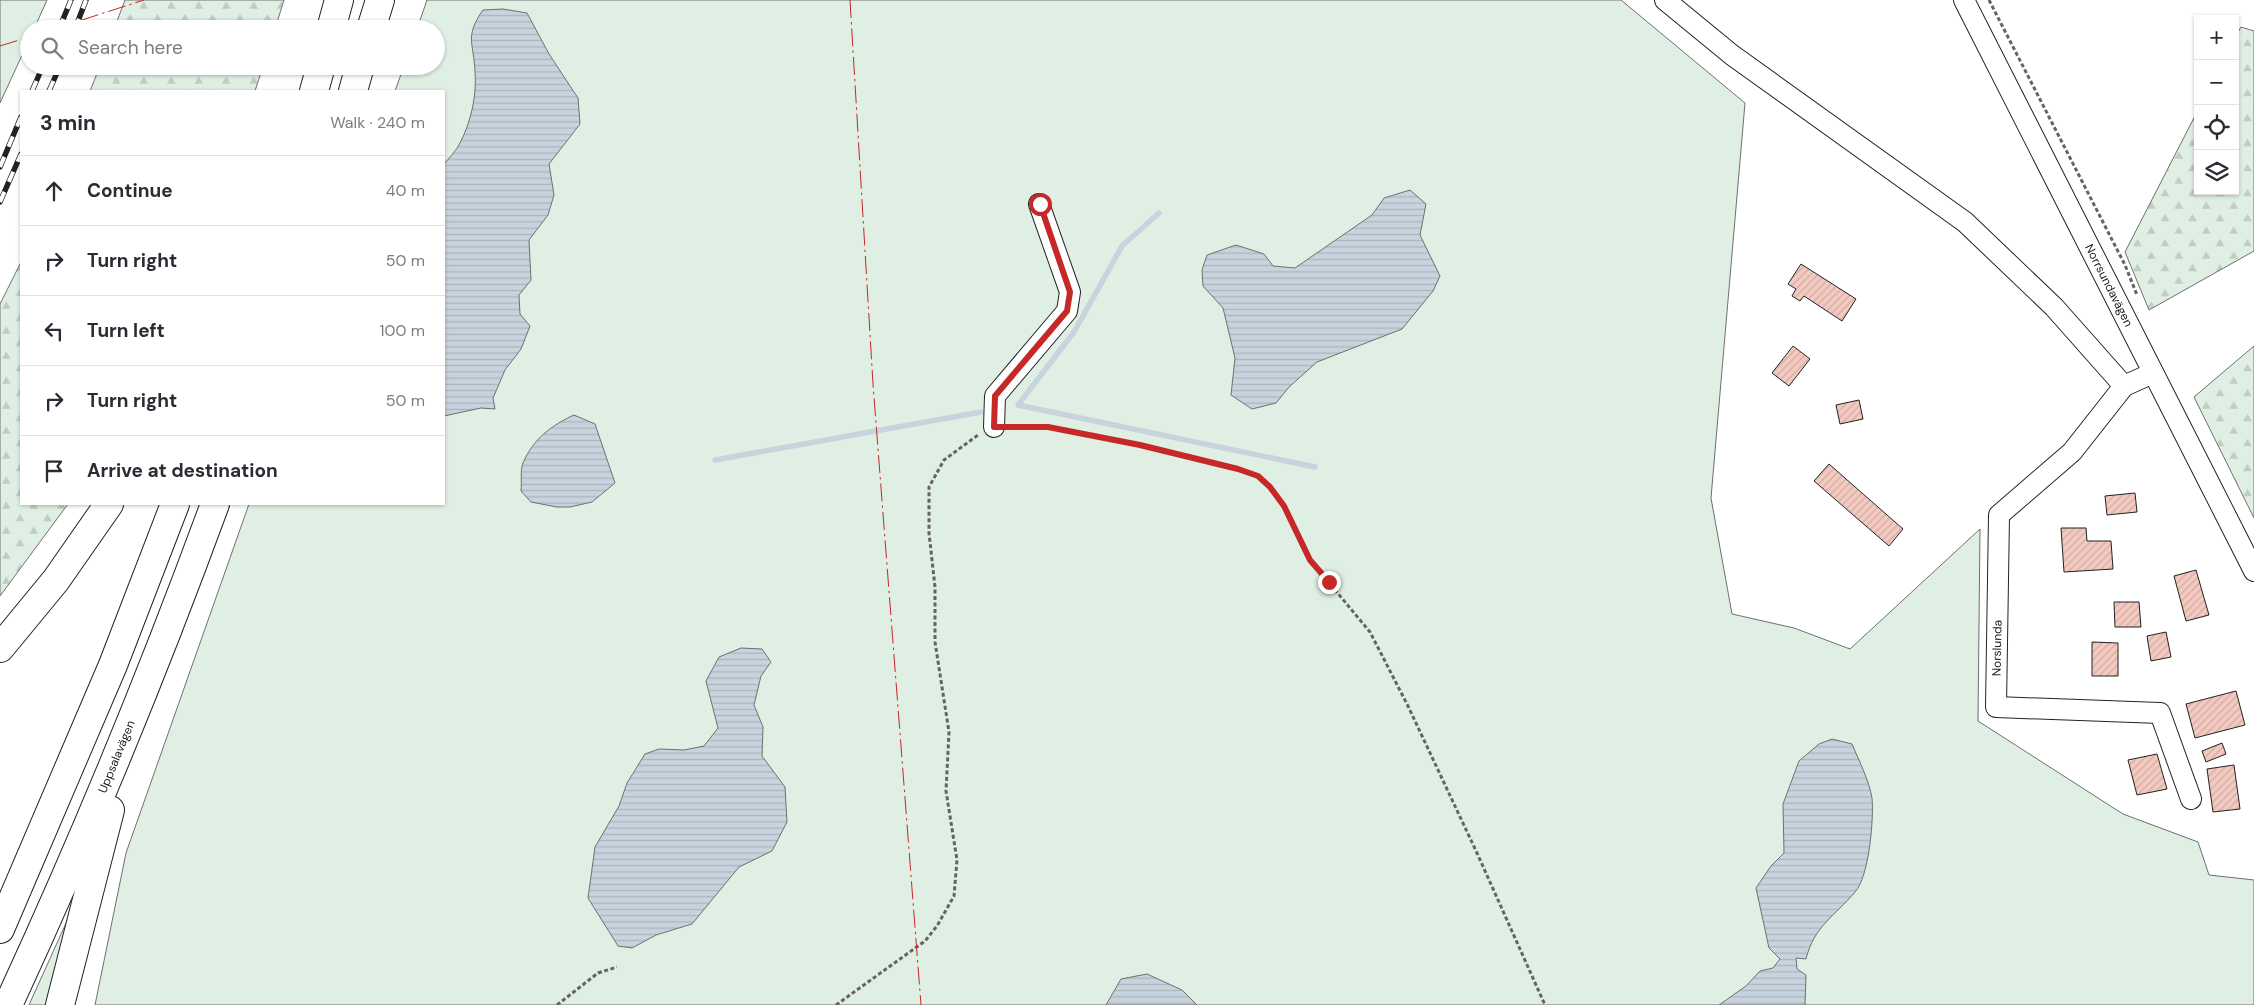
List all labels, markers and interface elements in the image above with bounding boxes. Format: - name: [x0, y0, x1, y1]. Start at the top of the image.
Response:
- map controls: [2194, 15, 2239, 195]
- button: +: [2194, 15, 2239, 60]
- search box: [20, 20, 445, 75]
- icon: search: [38, 34, 66, 62]
- text: Search here: [78, 35, 183, 60]
- button: −: [2194, 60, 2239, 105]
- button: locate: [2194, 105, 2239, 150]
- text: 3 min: [40, 109, 96, 137]
- text: Walk · 240 m: [330, 112, 425, 133]
- button: layers: [2194, 150, 2239, 195]
- icon: ahead: [40, 177, 68, 205]
- text: Continue: [87, 178, 173, 203]
- text: 40 m: [386, 180, 425, 201]
- route start: [1029, 193, 1052, 216]
- street label: Norrsundavägen: [2081, 241, 2137, 329]
- icon: right: [40, 247, 68, 275]
- text: Turn right: [87, 248, 177, 273]
- text: 50 m: [386, 250, 425, 271]
- icon: left: [40, 317, 68, 345]
- text: Turn left: [87, 318, 165, 343]
- text: 100 m: [380, 320, 425, 341]
- icon: right: [40, 387, 68, 415]
- text: Turn right: [87, 388, 177, 413]
- text: 50 m: [386, 390, 425, 411]
- icon: arrive: [40, 457, 68, 485]
- text: Arrive at destination: [87, 458, 278, 483]
- route end: [1318, 571, 1341, 594]
- street label: Norslunda: [1989, 620, 2005, 676]
- street label: Uppsalavägen: [94, 718, 139, 795]

